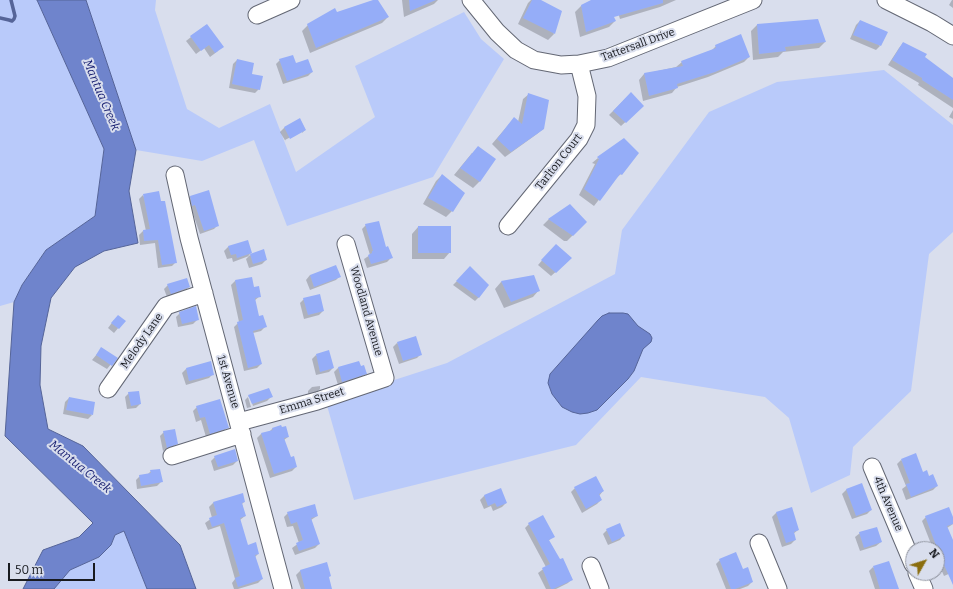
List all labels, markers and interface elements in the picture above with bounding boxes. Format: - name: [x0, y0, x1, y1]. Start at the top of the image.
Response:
- street label: Tattersall Drive: [599, 26, 677, 64]
- water label: Mantua Creek: [80, 57, 122, 133]
- street label: Tarlton Court: [533, 131, 585, 193]
- street label: Woodland Avenue: [347, 264, 385, 358]
- street label: Melody Lane: [118, 311, 166, 371]
- street label: 1st Avenue: [214, 354, 242, 410]
- street label: Emma Street: [278, 385, 346, 417]
- water label: Mantua Creek: [46, 438, 114, 496]
- street label: 4th Avenue: [871, 475, 905, 533]
- north arrow: [905, 541, 945, 581]
- text: N: [926, 546, 942, 561]
- scale bar: [10, 555, 97, 581]
- text: 50 m: [15, 563, 43, 577]

